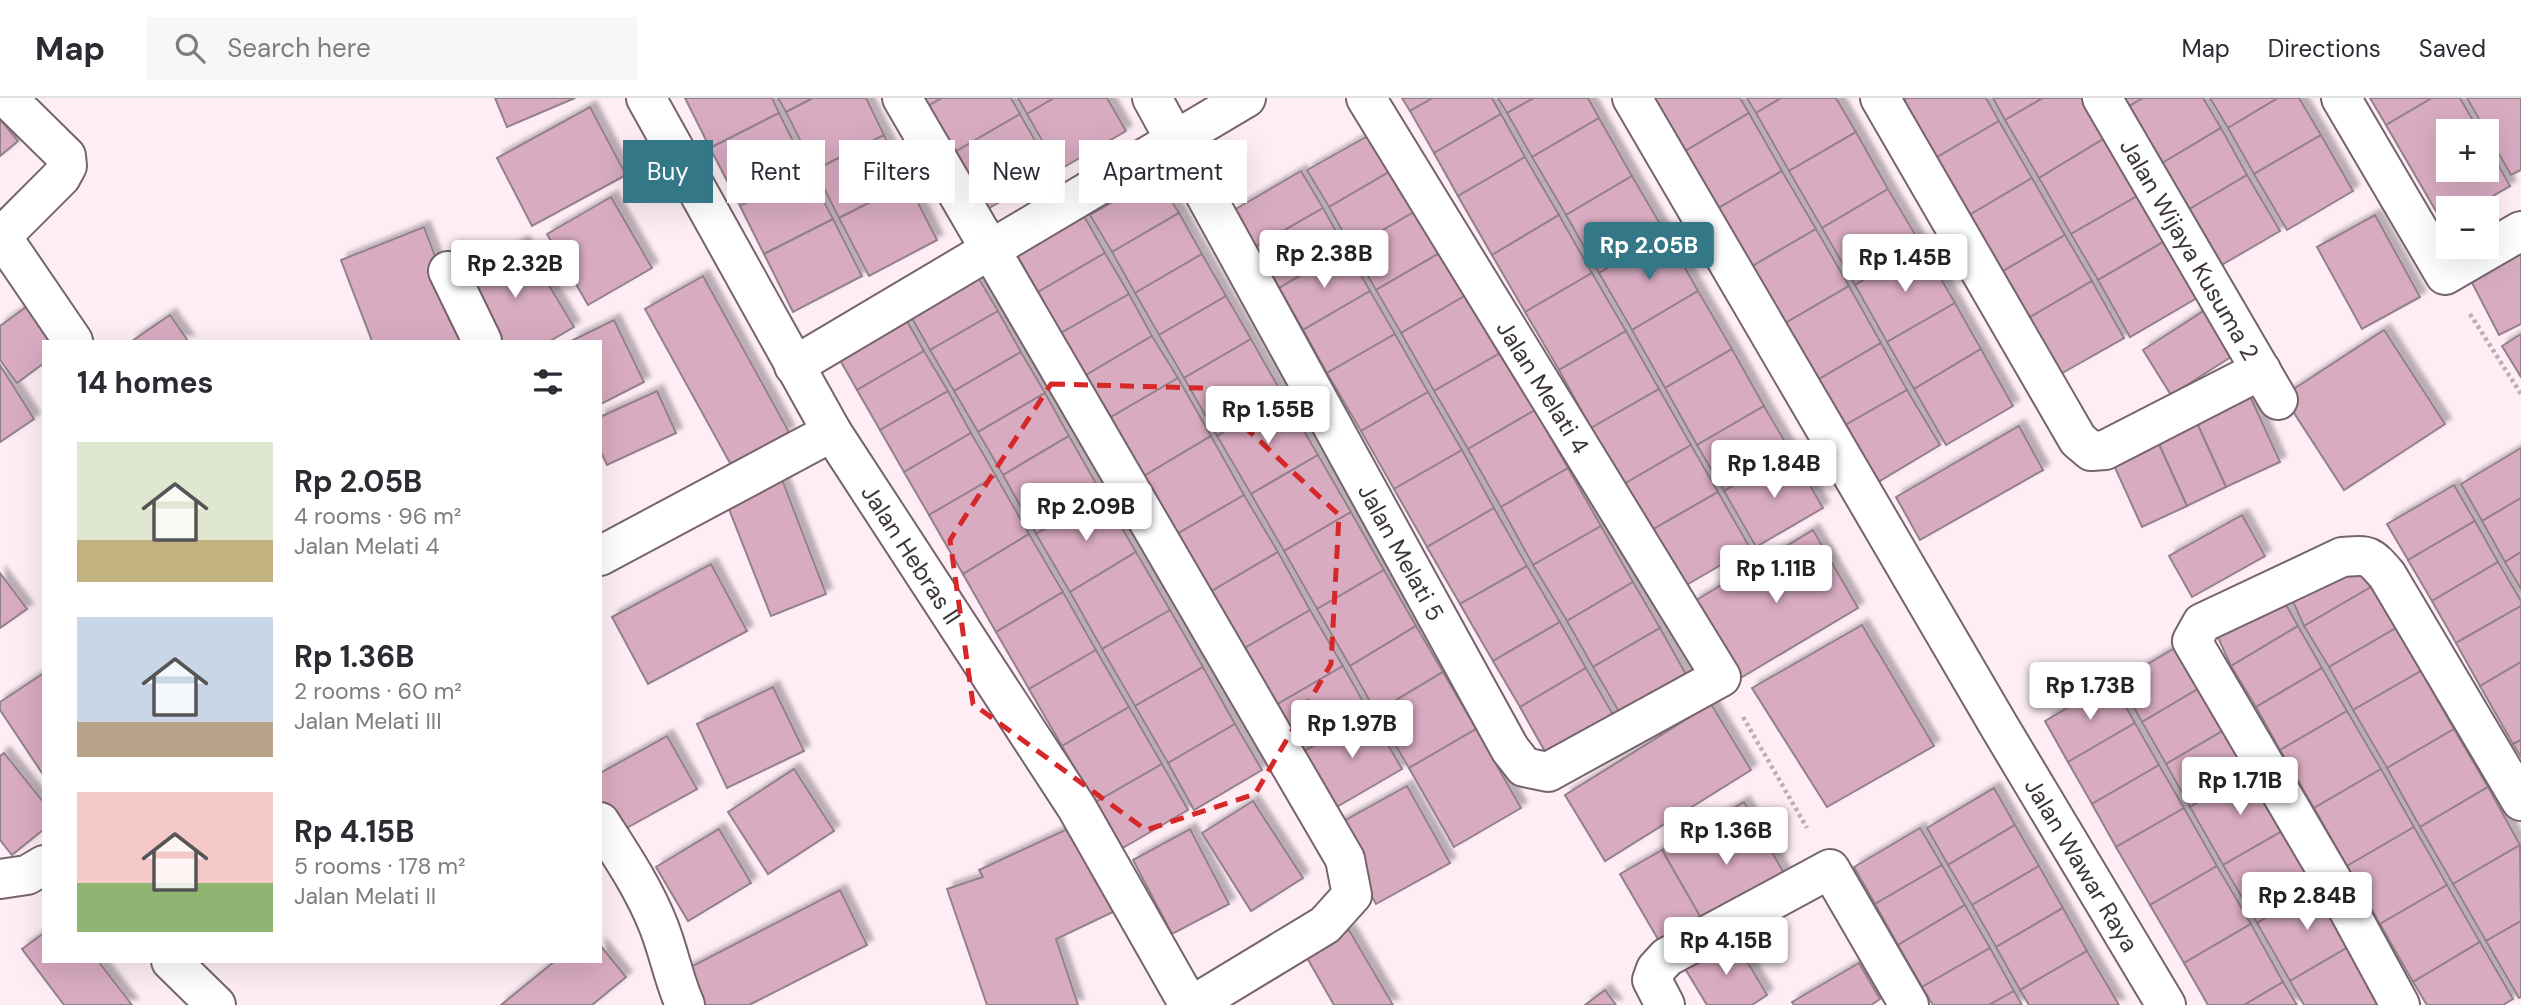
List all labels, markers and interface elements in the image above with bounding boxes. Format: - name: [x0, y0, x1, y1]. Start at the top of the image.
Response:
- search box: [147, 17, 637, 80]
- text: Map: [35, 27, 105, 70]
- icon: search: [171, 29, 209, 67]
- text: Search here: [227, 31, 371, 65]
- text: Map: [2182, 33, 2230, 64]
- text: Directions: [2268, 33, 2381, 64]
- text: Saved: [2419, 33, 2486, 64]
- map controls: [2436, 119, 2499, 259]
- button: +: [2436, 119, 2499, 182]
- street label: Jalan Wijaya Kusuma 2: [2113, 133, 2267, 366]
- chip: Buy: [623, 140, 713, 203]
- chip: Rent: [727, 140, 825, 203]
- chip: Filters: [839, 140, 955, 203]
- chip: New: [969, 140, 1065, 203]
- chip: Apartment: [1079, 140, 1247, 203]
- button: −: [2436, 196, 2499, 259]
- pin: Rp 2.05B: [1577, 222, 1721, 282]
- pin: Rp 2.38B: [1252, 230, 1396, 290]
- text: Rp 2.05B: [1600, 230, 1698, 260]
- pin: Rp 1.45B: [1833, 234, 1977, 294]
- text: Rp 2.38B: [1275, 238, 1373, 268]
- pin: Rp 2.32B: [443, 240, 587, 300]
- text: Rp 1.45B: [1858, 242, 1952, 272]
- text: Rp 2.32B: [467, 248, 563, 278]
- street label: Jalan Melati 4: [1490, 314, 1596, 460]
- text: 14 homes: [77, 363, 214, 402]
- icon: filters: [529, 363, 567, 401]
- pin: Rp 1.55B: [1196, 386, 1340, 446]
- text: Rp 1.55B: [1222, 394, 1314, 424]
- pin: Rp 1.84B: [1702, 440, 1846, 500]
- text: Rp 1.84B: [1727, 448, 1821, 478]
- text: Rp 2.05B: [294, 462, 422, 501]
- icon: home: [133, 470, 217, 554]
- street label: Jalan Hebras II: [855, 478, 968, 630]
- street label: Jalan Melati 5: [1351, 478, 1452, 626]
- pin: Rp 2.09B: [1014, 484, 1158, 543]
- text: Rp 2.09B: [1037, 491, 1135, 521]
- text: 4 rooms · 96 m²: [294, 501, 461, 531]
- text: Jalan Melati 4: [294, 531, 439, 561]
- pin: Rp 1.11B: [1704, 546, 1848, 605]
- text: Rp 1.11B: [1736, 553, 1816, 583]
- text: Rp 1.36B: [294, 637, 414, 676]
- icon: home: [133, 645, 217, 729]
- pin: Rp 1.73B: [2018, 662, 2162, 722]
- text: Rp 1.73B: [2045, 670, 2135, 700]
- text: 2 rooms · 60 m²: [294, 676, 462, 706]
- pin: Rp 1.97B: [1280, 700, 1424, 760]
- text: Jalan Melati III: [294, 706, 442, 736]
- text: Rp 1.97B: [1307, 708, 1397, 738]
- pin: Rp 1.71B: [2168, 758, 2312, 817]
- text: Rp 1.71B: [2198, 765, 2282, 795]
- street label: Jalan Wawar Raya: [2018, 772, 2146, 957]
- pin: Rp 1.36B: [1654, 808, 1798, 867]
- text: Rp 4.15B: [294, 812, 414, 851]
- text: Rp 1.36B: [1680, 815, 1772, 845]
- icon: home: [133, 820, 217, 904]
- text: 5 rooms · 178 m²: [294, 851, 466, 881]
- pin: Rp 2.84B: [2235, 872, 2379, 932]
- text: Rp 2.84B: [2258, 880, 2356, 910]
- text: Jalan Melati II: [294, 881, 436, 911]
- pin: Rp 4.15B: [1654, 918, 1798, 977]
- text: Rp 4.15B: [1680, 925, 1772, 955]

